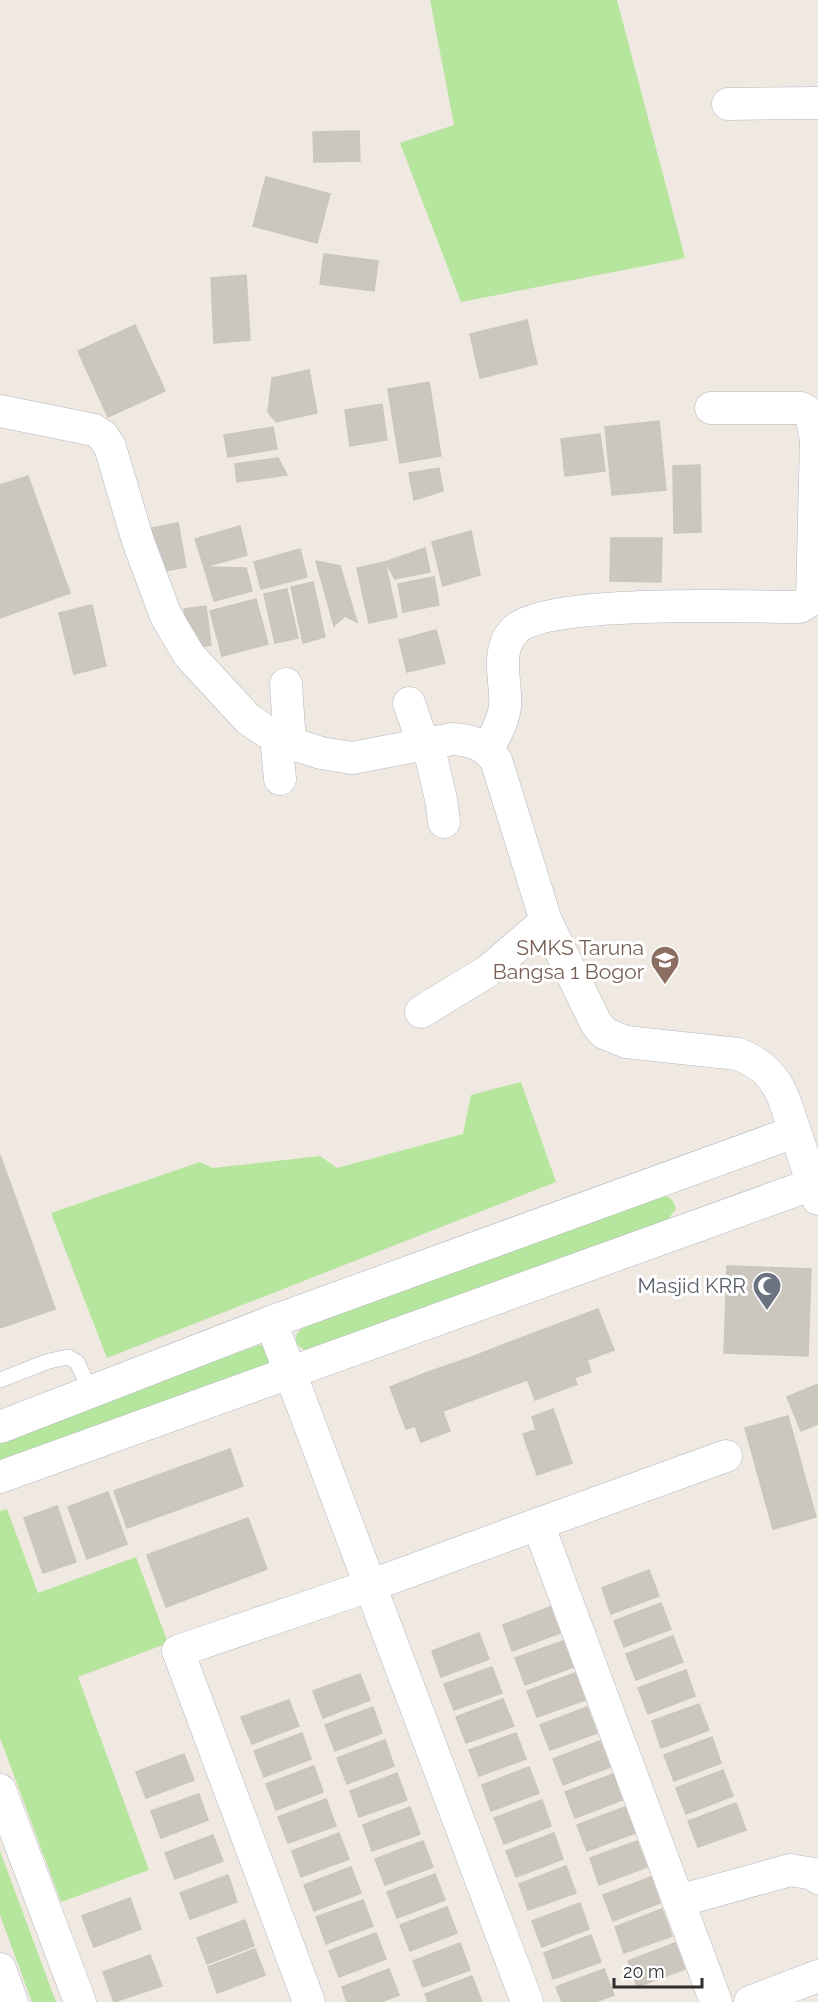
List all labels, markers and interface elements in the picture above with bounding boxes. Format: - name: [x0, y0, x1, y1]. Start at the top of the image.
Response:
- place label: SMKS Taruna Bangsa 1 Bogor: [493, 935, 645, 984]
- school or university icon: SMKS Taruna Bangsa 1 Bogor: [649, 944, 681, 986]
- mosque icon: Masjid KRR: [751, 1270, 783, 1312]
- place label: Masjid KRR: [637, 1273, 746, 1298]
- scale bar: [614, 1951, 702, 1989]
- text: 20 m: [623, 1961, 665, 1982]

